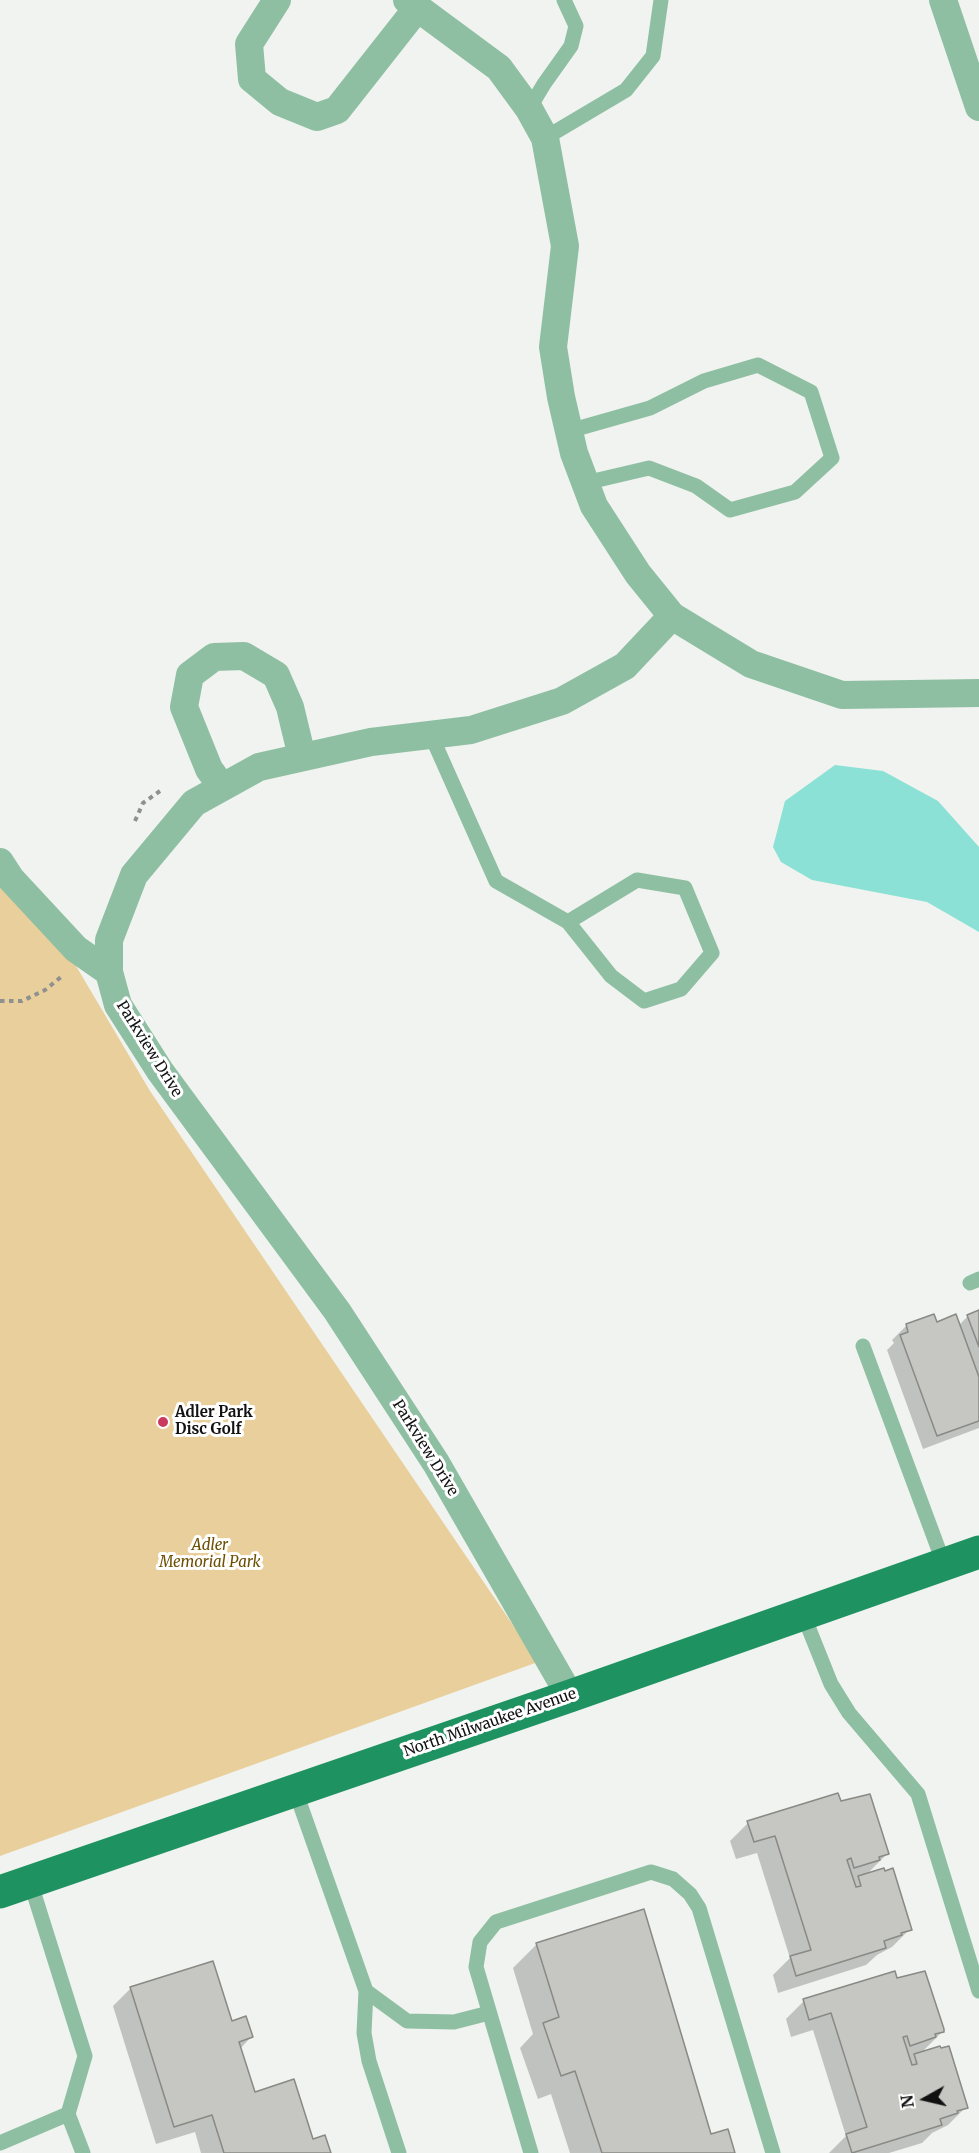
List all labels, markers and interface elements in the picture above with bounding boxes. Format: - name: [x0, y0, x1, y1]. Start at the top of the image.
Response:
- street label: Parkview Drive: [112, 998, 186, 1100]
- street label: Parkview Drive: [388, 1397, 462, 1499]
- place label: Adler Park Disc Golf: [175, 1404, 253, 1439]
- marker: Adler Park Disc Golf: [156, 1415, 170, 1429]
- park label: Adler Memorial Park: [159, 1537, 261, 1572]
- street label: North Milwaukee Avenue: [401, 1685, 579, 1761]
- north arrow: [895, 2069, 955, 2129]
- text: N: [896, 2094, 918, 2109]

